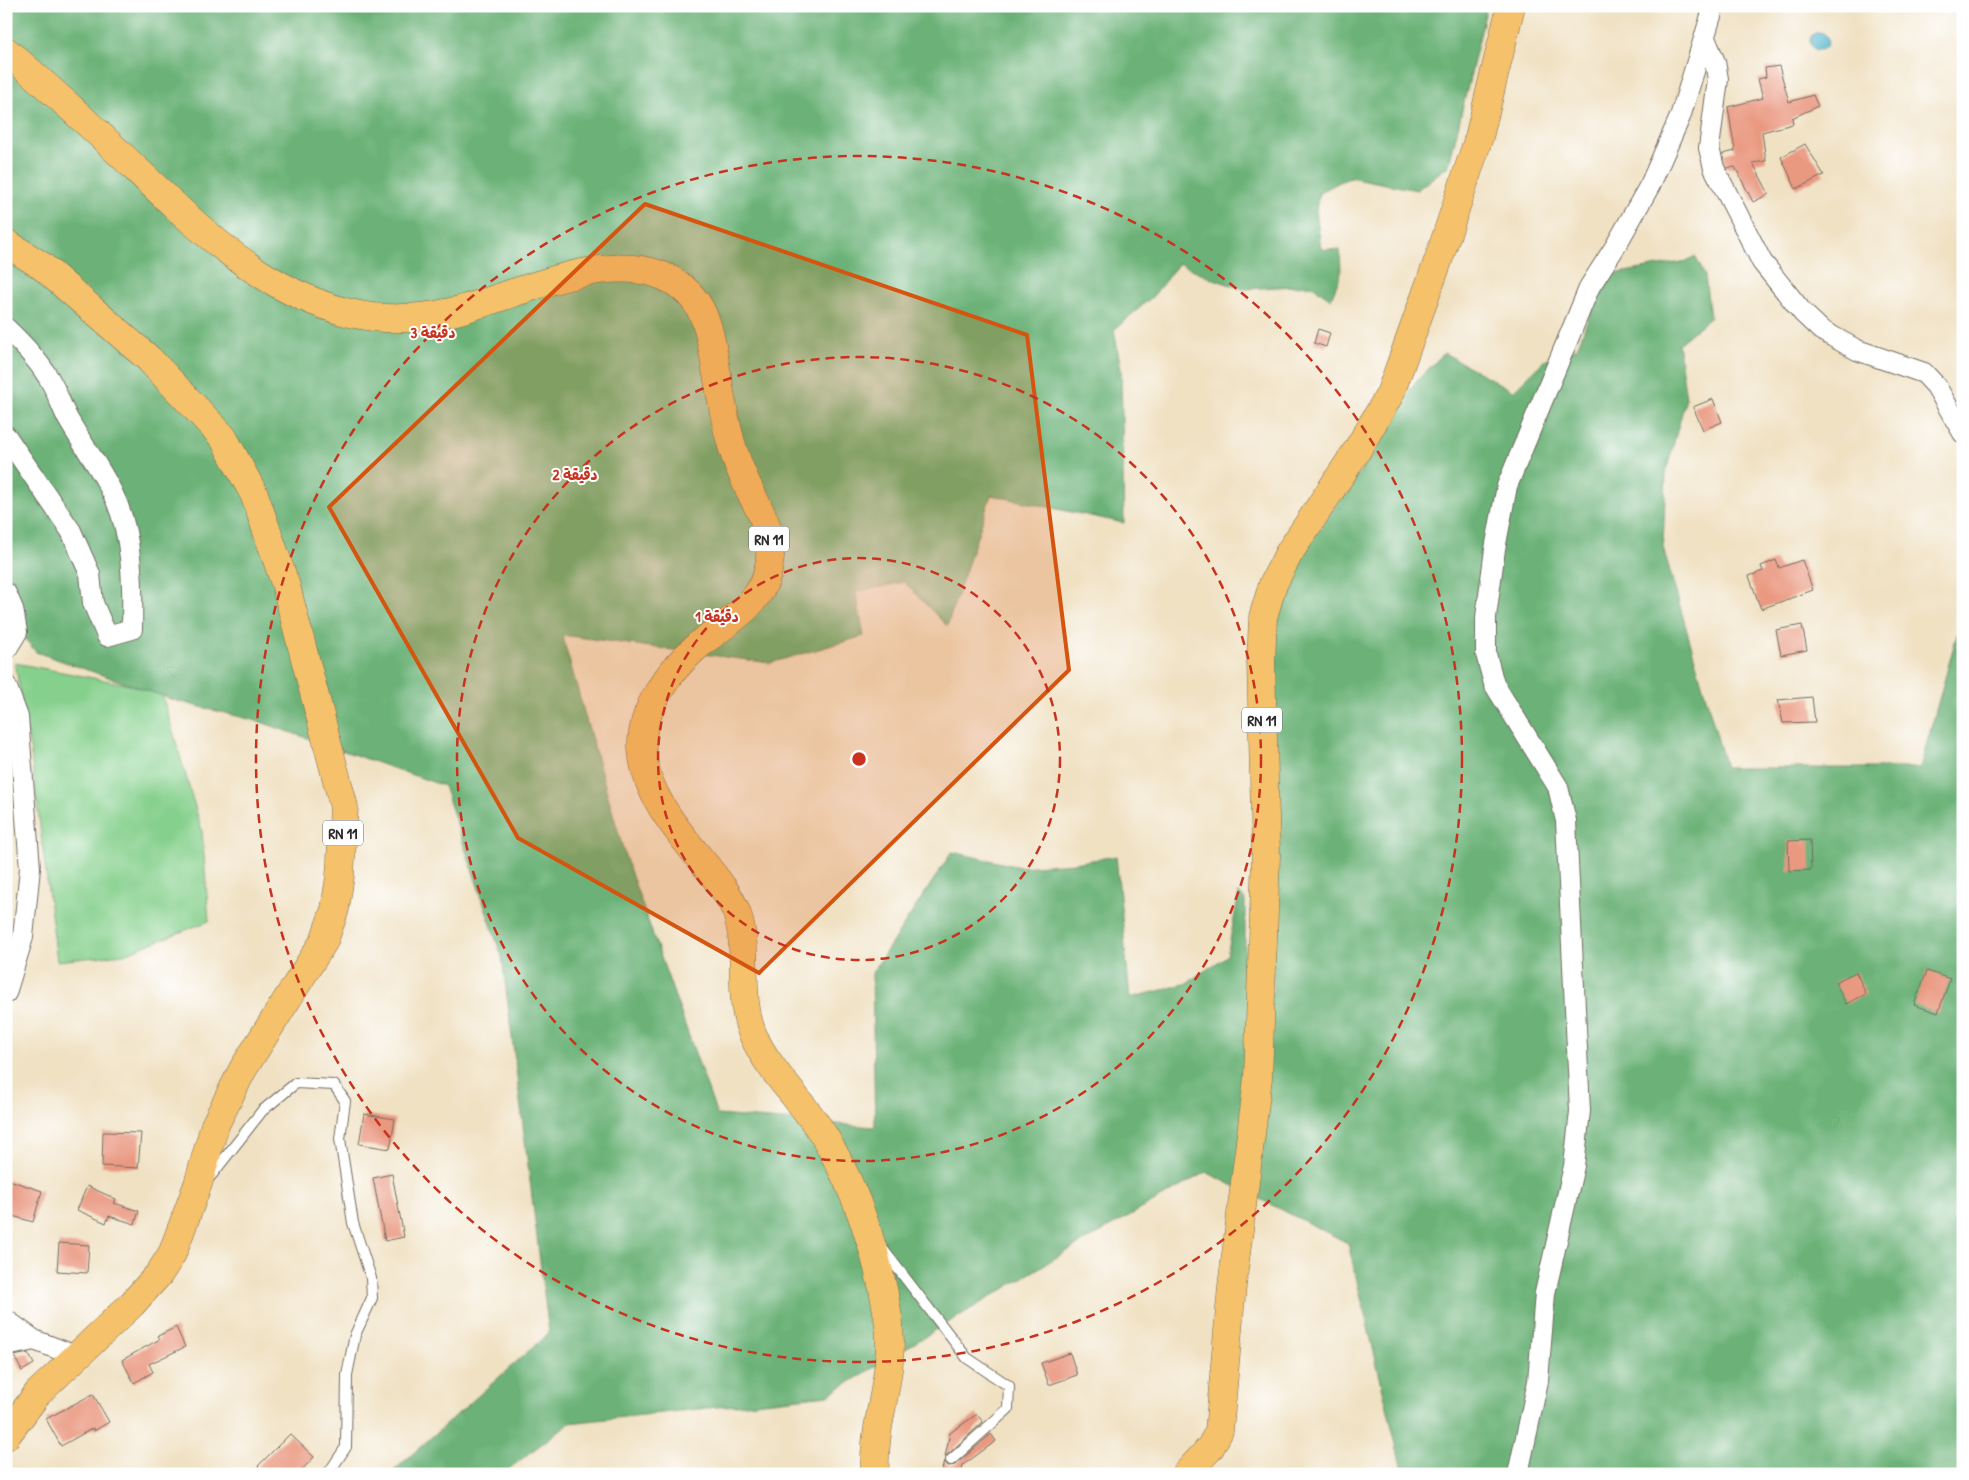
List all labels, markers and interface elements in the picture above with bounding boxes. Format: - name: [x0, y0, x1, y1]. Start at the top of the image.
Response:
- text: 3 دقيقة: [411, 322, 455, 343]
- text: 2 دقيقة: [552, 464, 598, 485]
- road number: RN 11: [749, 526, 789, 552]
- text: 1 دقيقة: [695, 606, 739, 627]
- road number: RN 11: [1242, 708, 1282, 732]
- centre of rings: [850, 750, 868, 768]
- road number: RN 11: [323, 820, 363, 846]

